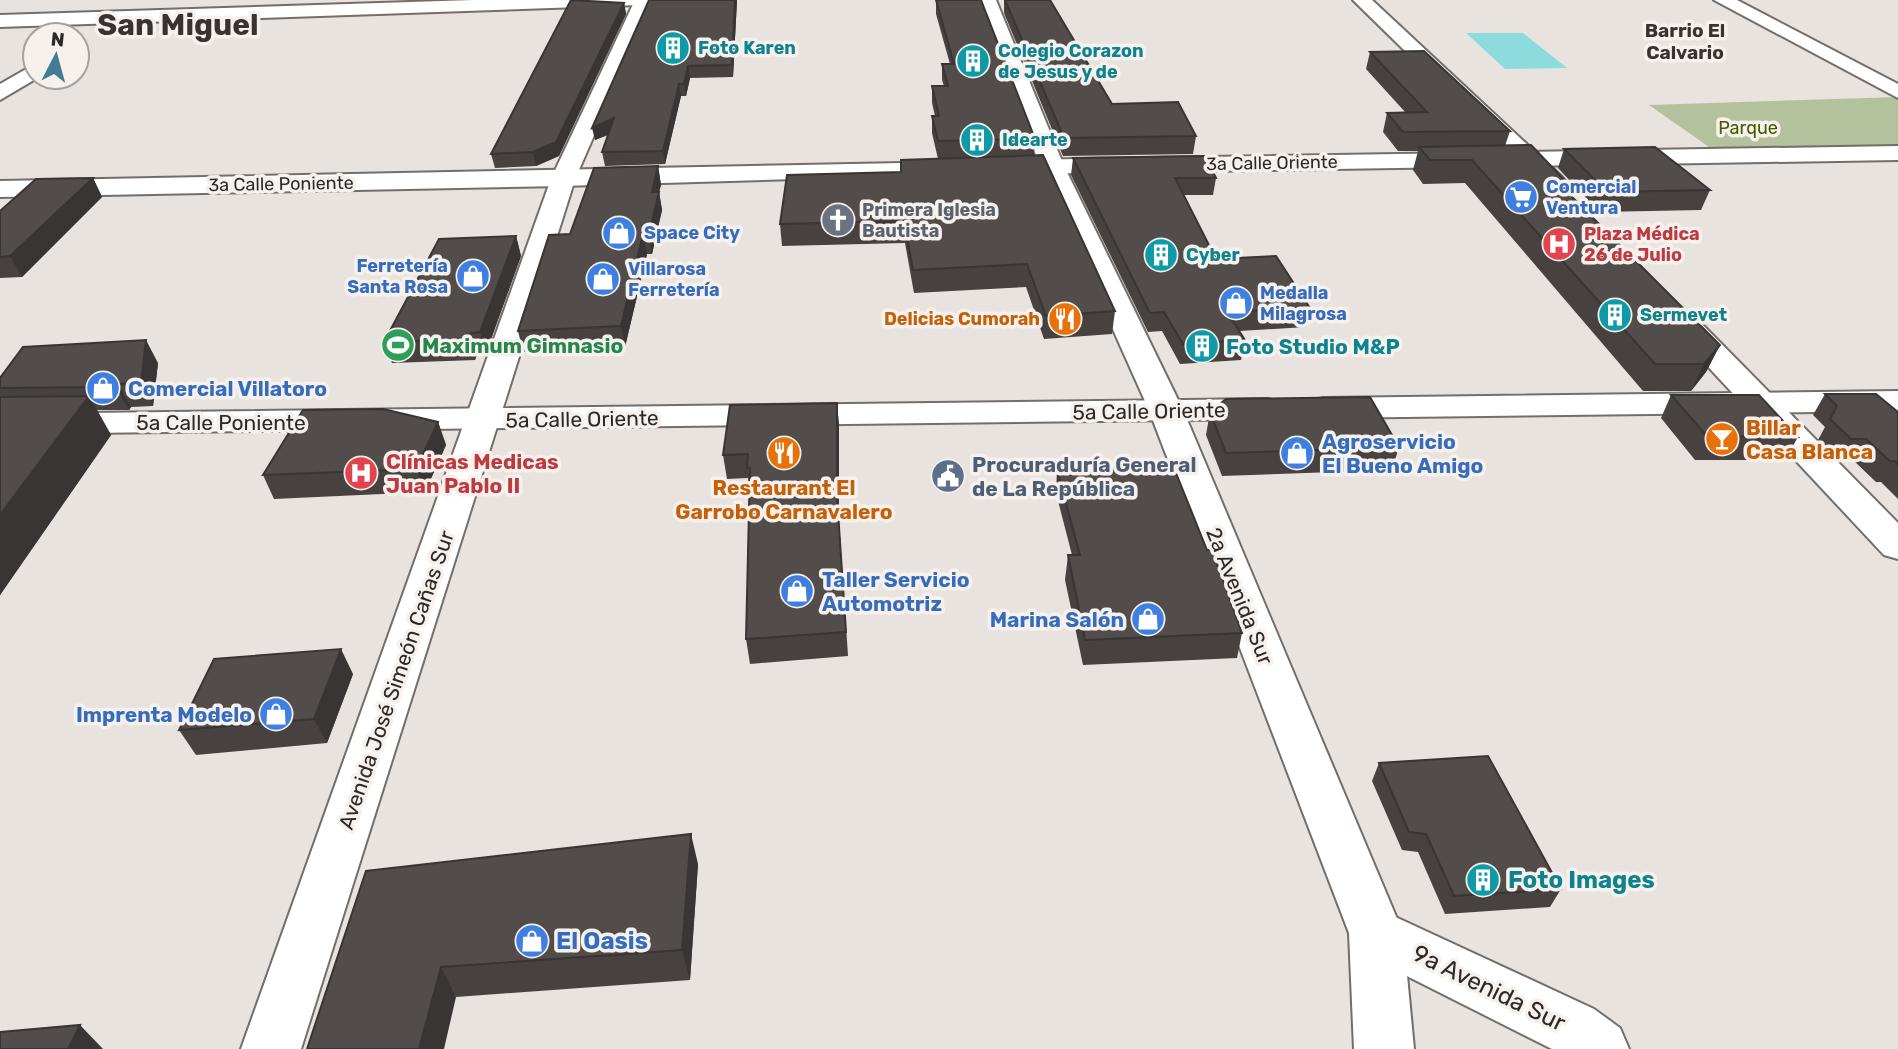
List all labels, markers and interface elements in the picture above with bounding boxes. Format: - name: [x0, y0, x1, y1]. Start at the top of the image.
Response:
- district label: San Miguel: [97, 7, 259, 43]
- district label: Barrio El Calvario: [1645, 19, 1725, 64]
- north arrow: [21, 21, 91, 91]
- text: N: [50, 27, 66, 52]
- building icon: Foto Karen: [654, 29, 692, 67]
- place label: Foto Karen: [698, 37, 796, 59]
- place label: Colegio Corazon de Jesus y de: [998, 40, 1144, 83]
- building icon: Colegio Corazon de Jesus y de: [954, 42, 992, 80]
- park label: Parque: [1718, 117, 1778, 139]
- building icon: Idearte: [958, 121, 996, 159]
- place label: Idearte: [1002, 129, 1068, 151]
- street label: 3a Calle Oriente: [1206, 151, 1338, 175]
- street label: 3a Calle Poniente: [208, 172, 354, 196]
- place label: Comercial Ventura: [1546, 176, 1636, 219]
- supermarket icon: Comercial Ventura: [1502, 178, 1540, 216]
- place label: Primera Iglesia Bautista: [862, 199, 996, 242]
- church icon: Primera Iglesia Bautista: [819, 201, 857, 239]
- shop icon: Space City: [600, 214, 638, 252]
- place label: Space City: [644, 222, 740, 244]
- place label: Plaza Médica 26 de Julio: [1584, 223, 1700, 266]
- hospital icon: Plaza Médica 26 de Julio: [1540, 225, 1578, 263]
- building icon: Cyber: [1142, 236, 1180, 274]
- place label: Cyber: [1186, 244, 1240, 266]
- place label: Ferretería Santa Rosa: [347, 255, 448, 298]
- shop icon: Ferretería Santa Rosa: [454, 257, 492, 295]
- place label: Villarosa Ferretería: [628, 258, 720, 301]
- shop icon: Villarosa Ferretería: [584, 260, 622, 298]
- place label: Medalla Milagrosa: [1260, 282, 1347, 325]
- shop icon: Medalla Milagrosa: [1217, 284, 1255, 322]
- building icon: Sermevet: [1596, 296, 1634, 334]
- restaurant icon: Delicias Cumorah: [1046, 300, 1084, 338]
- place label: Sermevet: [1640, 304, 1727, 326]
- place label: Delicias Cumorah: [884, 308, 1040, 330]
- sports icon: Maximum Gimnasio: [379, 326, 417, 364]
- building icon: Foto Studio M&P: [1183, 327, 1221, 365]
- place label: Maximum Gimnasio: [422, 333, 623, 358]
- place label: Foto Studio M&P: [1226, 334, 1400, 359]
- shop icon: Comercial Villatoro: [84, 369, 122, 407]
- place label: Comercial Villatoro: [128, 376, 327, 401]
- street label: 5a Calle Oriente: [1072, 397, 1226, 425]
- street label: 5a Calle Oriente: [505, 405, 659, 433]
- street label: 5a Calle Poniente: [136, 410, 306, 435]
- place label: Billar Casa Blanca: [1746, 415, 1873, 464]
- bar icon: Billar Casa Blanca: [1703, 420, 1741, 458]
- place label: Agroservicio El Bueno Amigo: [1322, 429, 1483, 478]
- restaurant icon: Restaurant El Garrobo Carnavalero: [765, 434, 803, 472]
- shop icon: Agroservicio El Bueno Amigo: [1278, 434, 1316, 472]
- place label: Clínicas Medicas Juan Pablo II: [386, 449, 559, 498]
- place label: Procuraduría General de La República: [972, 452, 1197, 501]
- hospital icon: Clínicas Medicas Juan Pablo II: [342, 454, 380, 492]
- public building icon: Procuraduría General de La República: [929, 457, 967, 495]
- place label: Restaurant El Garrobo Carnavalero: [675, 475, 893, 524]
- street label: 2a Avenida Sur: [1201, 524, 1279, 668]
- street label: Avenida José Simeón Cañas Sur: [333, 527, 459, 833]
- place label: Taller Servicio Automotriz: [822, 567, 970, 616]
- shop icon: Taller Servicio Automotriz: [778, 572, 816, 610]
- shop icon: Marina Salón: [1129, 600, 1167, 638]
- place label: Marina Salón: [990, 607, 1124, 632]
- shop icon: Imprenta Modelo: [257, 695, 295, 733]
- place label: Imprenta Modelo: [76, 702, 252, 727]
- building icon: Foto Images: [1464, 861, 1502, 899]
- place label: Foto Images: [1508, 866, 1655, 894]
- shop icon: El Oasis: [513, 922, 551, 960]
- place label: El Oasis: [556, 927, 648, 955]
- street label: 9a Avenida Sur: [1408, 939, 1570, 1037]

